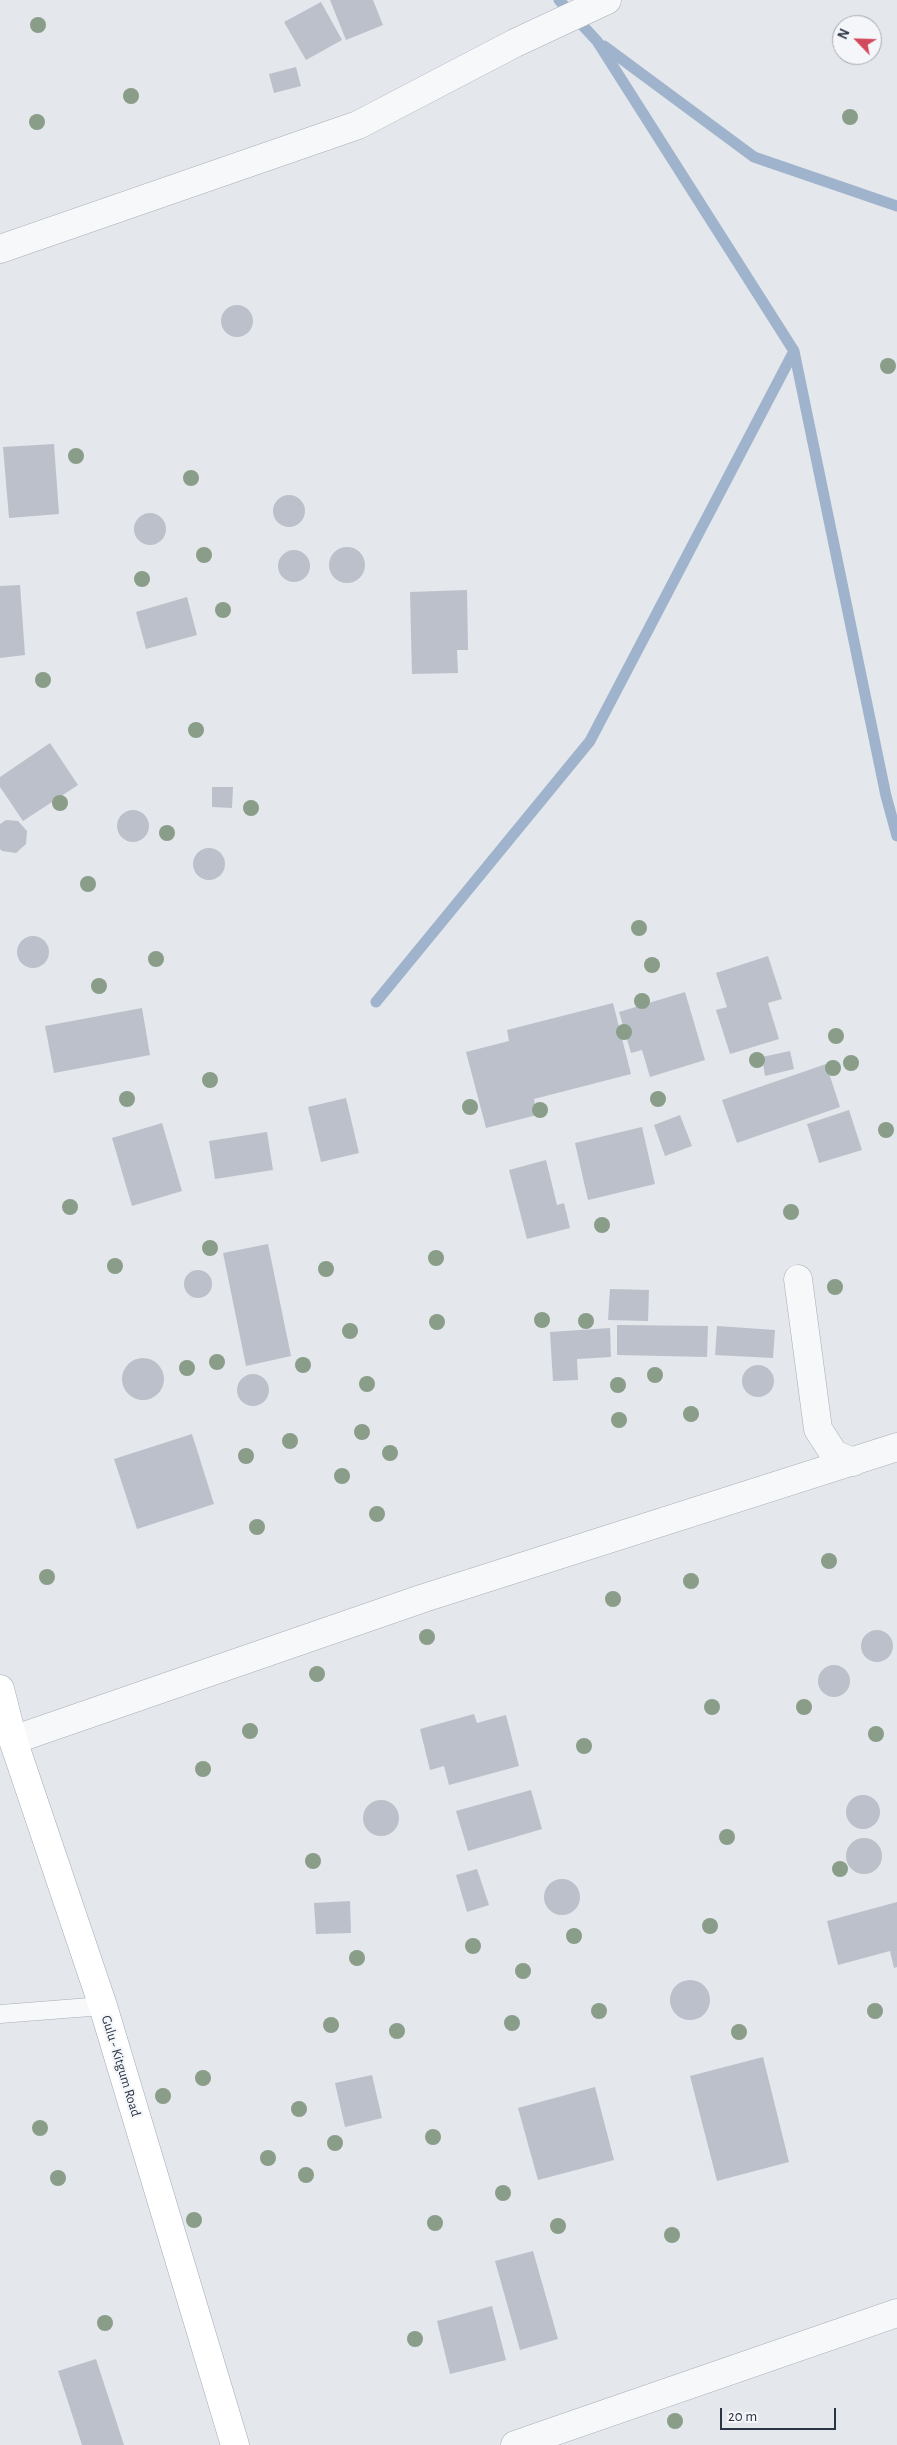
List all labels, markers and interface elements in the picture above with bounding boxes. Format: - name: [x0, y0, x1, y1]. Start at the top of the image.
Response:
- north arrow: [832, 15, 882, 65]
- text: N: [836, 27, 853, 42]
- street label: Gulu - Kitgum Road: [98, 2013, 144, 2119]
- scale bar: [722, 2398, 838, 2430]
- text: 20 m: [728, 2409, 757, 2424]

